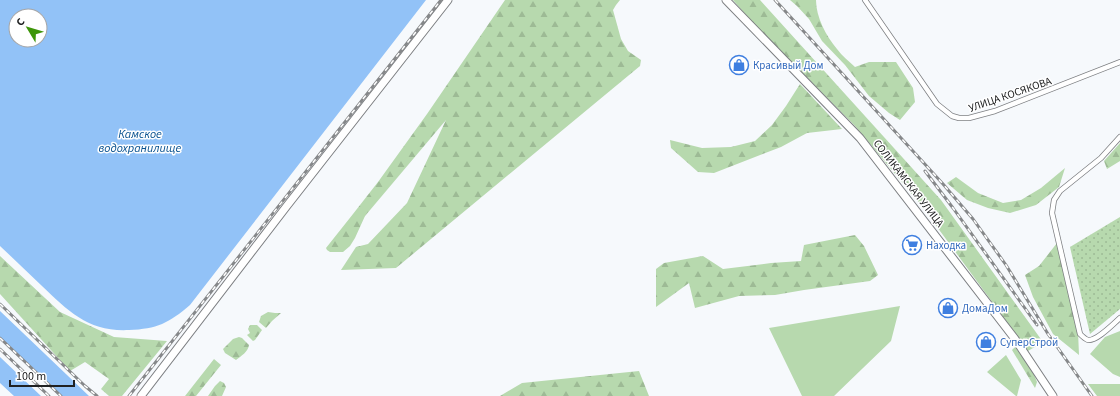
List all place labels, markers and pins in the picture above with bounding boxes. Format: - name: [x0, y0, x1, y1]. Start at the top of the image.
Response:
- shop icon: Красивый Дом: [728, 54, 750, 76]
- place label: Красивый Дом: [753, 58, 824, 73]
- supermarket icon: Находка: [901, 234, 923, 256]
- place label: Находка: [926, 238, 966, 253]
- shop icon: ДомаДом: [937, 297, 959, 319]
- place label: ДомаДом: [962, 301, 1008, 316]
- shop icon: СуперСтрой: [975, 331, 997, 353]
- place label: СуперСтрой: [1000, 335, 1058, 350]

